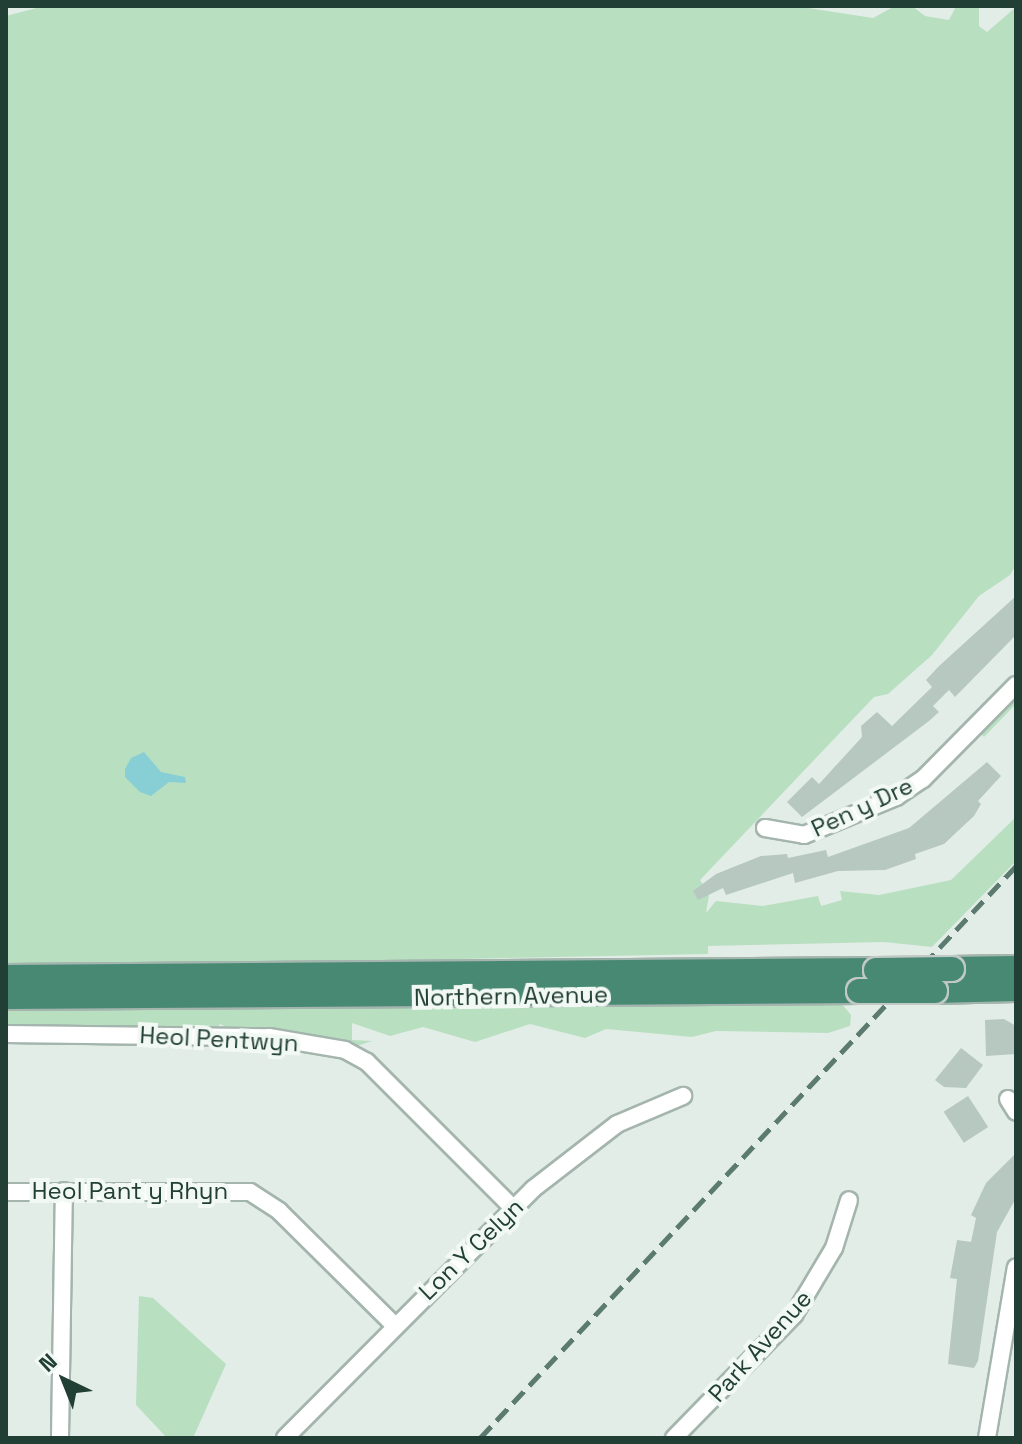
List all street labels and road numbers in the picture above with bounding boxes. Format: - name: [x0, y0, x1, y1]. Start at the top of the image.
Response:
- street label: Pen y Dre: [807, 771, 917, 843]
- street label: Northern Avenue: [414, 980, 608, 1012]
- street label: Heol Pentwyn: [139, 1020, 299, 1058]
- street label: Heol Pant y Rhyn: [32, 1177, 228, 1205]
- street label: Lon Y Celyn: [413, 1192, 529, 1306]
- street label: Park Avenue: [702, 1284, 818, 1408]

